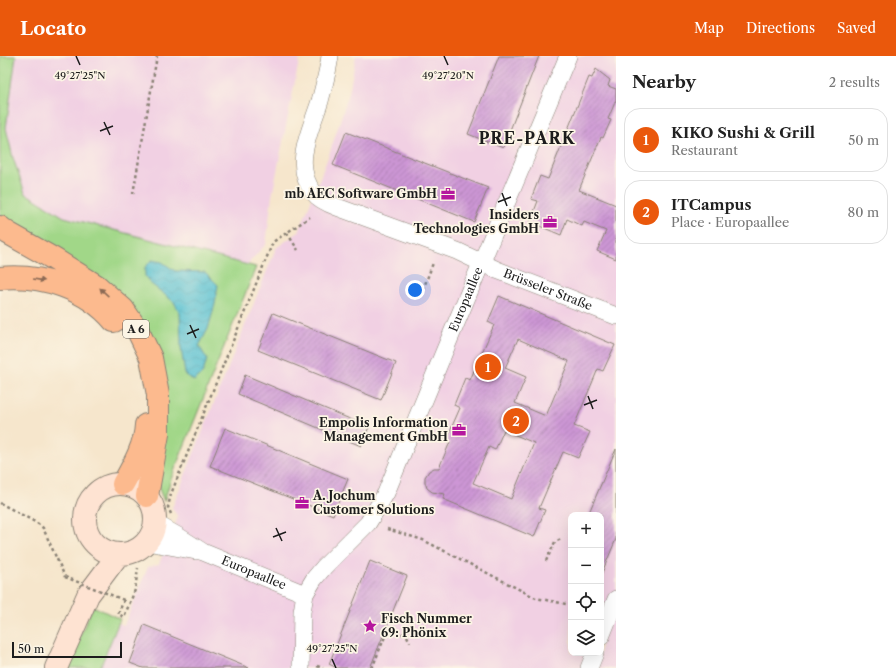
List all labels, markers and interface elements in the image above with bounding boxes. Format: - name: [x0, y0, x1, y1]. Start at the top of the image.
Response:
- text: Locato: [20, 17, 86, 40]
- text: Map: [694, 19, 724, 37]
- text: Directions: [746, 19, 815, 37]
- text: Saved: [837, 19, 876, 37]
- text: 49°27'25"N: [55, 69, 105, 82]
- text: 49°27'20"N: [422, 69, 474, 82]
- text: Nearby: [632, 72, 696, 92]
- text: 2 results: [829, 74, 880, 90]
- text: KIKO Sushi & Grill: [671, 123, 815, 142]
- district label: PRE-PARK: [478, 128, 576, 148]
- text: 1: [643, 132, 649, 148]
- text: 50 m: [848, 132, 879, 148]
- text: Restaurant: [671, 142, 738, 158]
- place label: mb AEC Software GmbH: [285, 186, 437, 201]
- office icon: mb AEC Software GmbH: [440, 186, 456, 202]
- text: ITCampus: [671, 195, 752, 214]
- text: 2: [642, 204, 650, 220]
- text: 80 m: [847, 204, 879, 220]
- place label: Insiders Technologies GmbH: [413, 207, 539, 236]
- office icon: Insiders Technologies GmbH: [542, 214, 558, 230]
- text: Place · Europaallee: [671, 214, 789, 230]
- street label: Europaallee: [445, 264, 486, 334]
- street label: Brüsseler Straße: [502, 265, 595, 313]
- one-way arrow: [33, 277, 45, 283]
- your location: [405, 280, 425, 300]
- one-way arrow: [100, 288, 109, 297]
- road number: A 6: [123, 320, 149, 338]
- pin: 1: [475, 352, 501, 382]
- pin: 2: [503, 406, 529, 436]
- place label: Empolis Information Management GmbH: [319, 415, 449, 444]
- office icon: Empolis Information Management GmbH: [451, 422, 467, 438]
- place label: A. Jochum Customer Solutions: [312, 488, 435, 517]
- office icon: A. Jochum Customer Solutions: [294, 495, 310, 511]
- map controls: [568, 512, 604, 656]
- button: +: [568, 512, 604, 548]
- button: −: [568, 548, 604, 584]
- street label: Europaallee: [219, 552, 289, 593]
- button: locate: [568, 584, 604, 620]
- place label: Fisch Nummer 69: Phönix: [381, 611, 472, 640]
- place icon: Fisch Nummer 69: Phönix: [362, 618, 378, 634]
- button: layers: [568, 620, 604, 656]
- scale bar: [12, 640, 122, 659]
- text: 50 m: [18, 642, 44, 656]
- text: 49°27'25"N: [307, 642, 357, 655]

